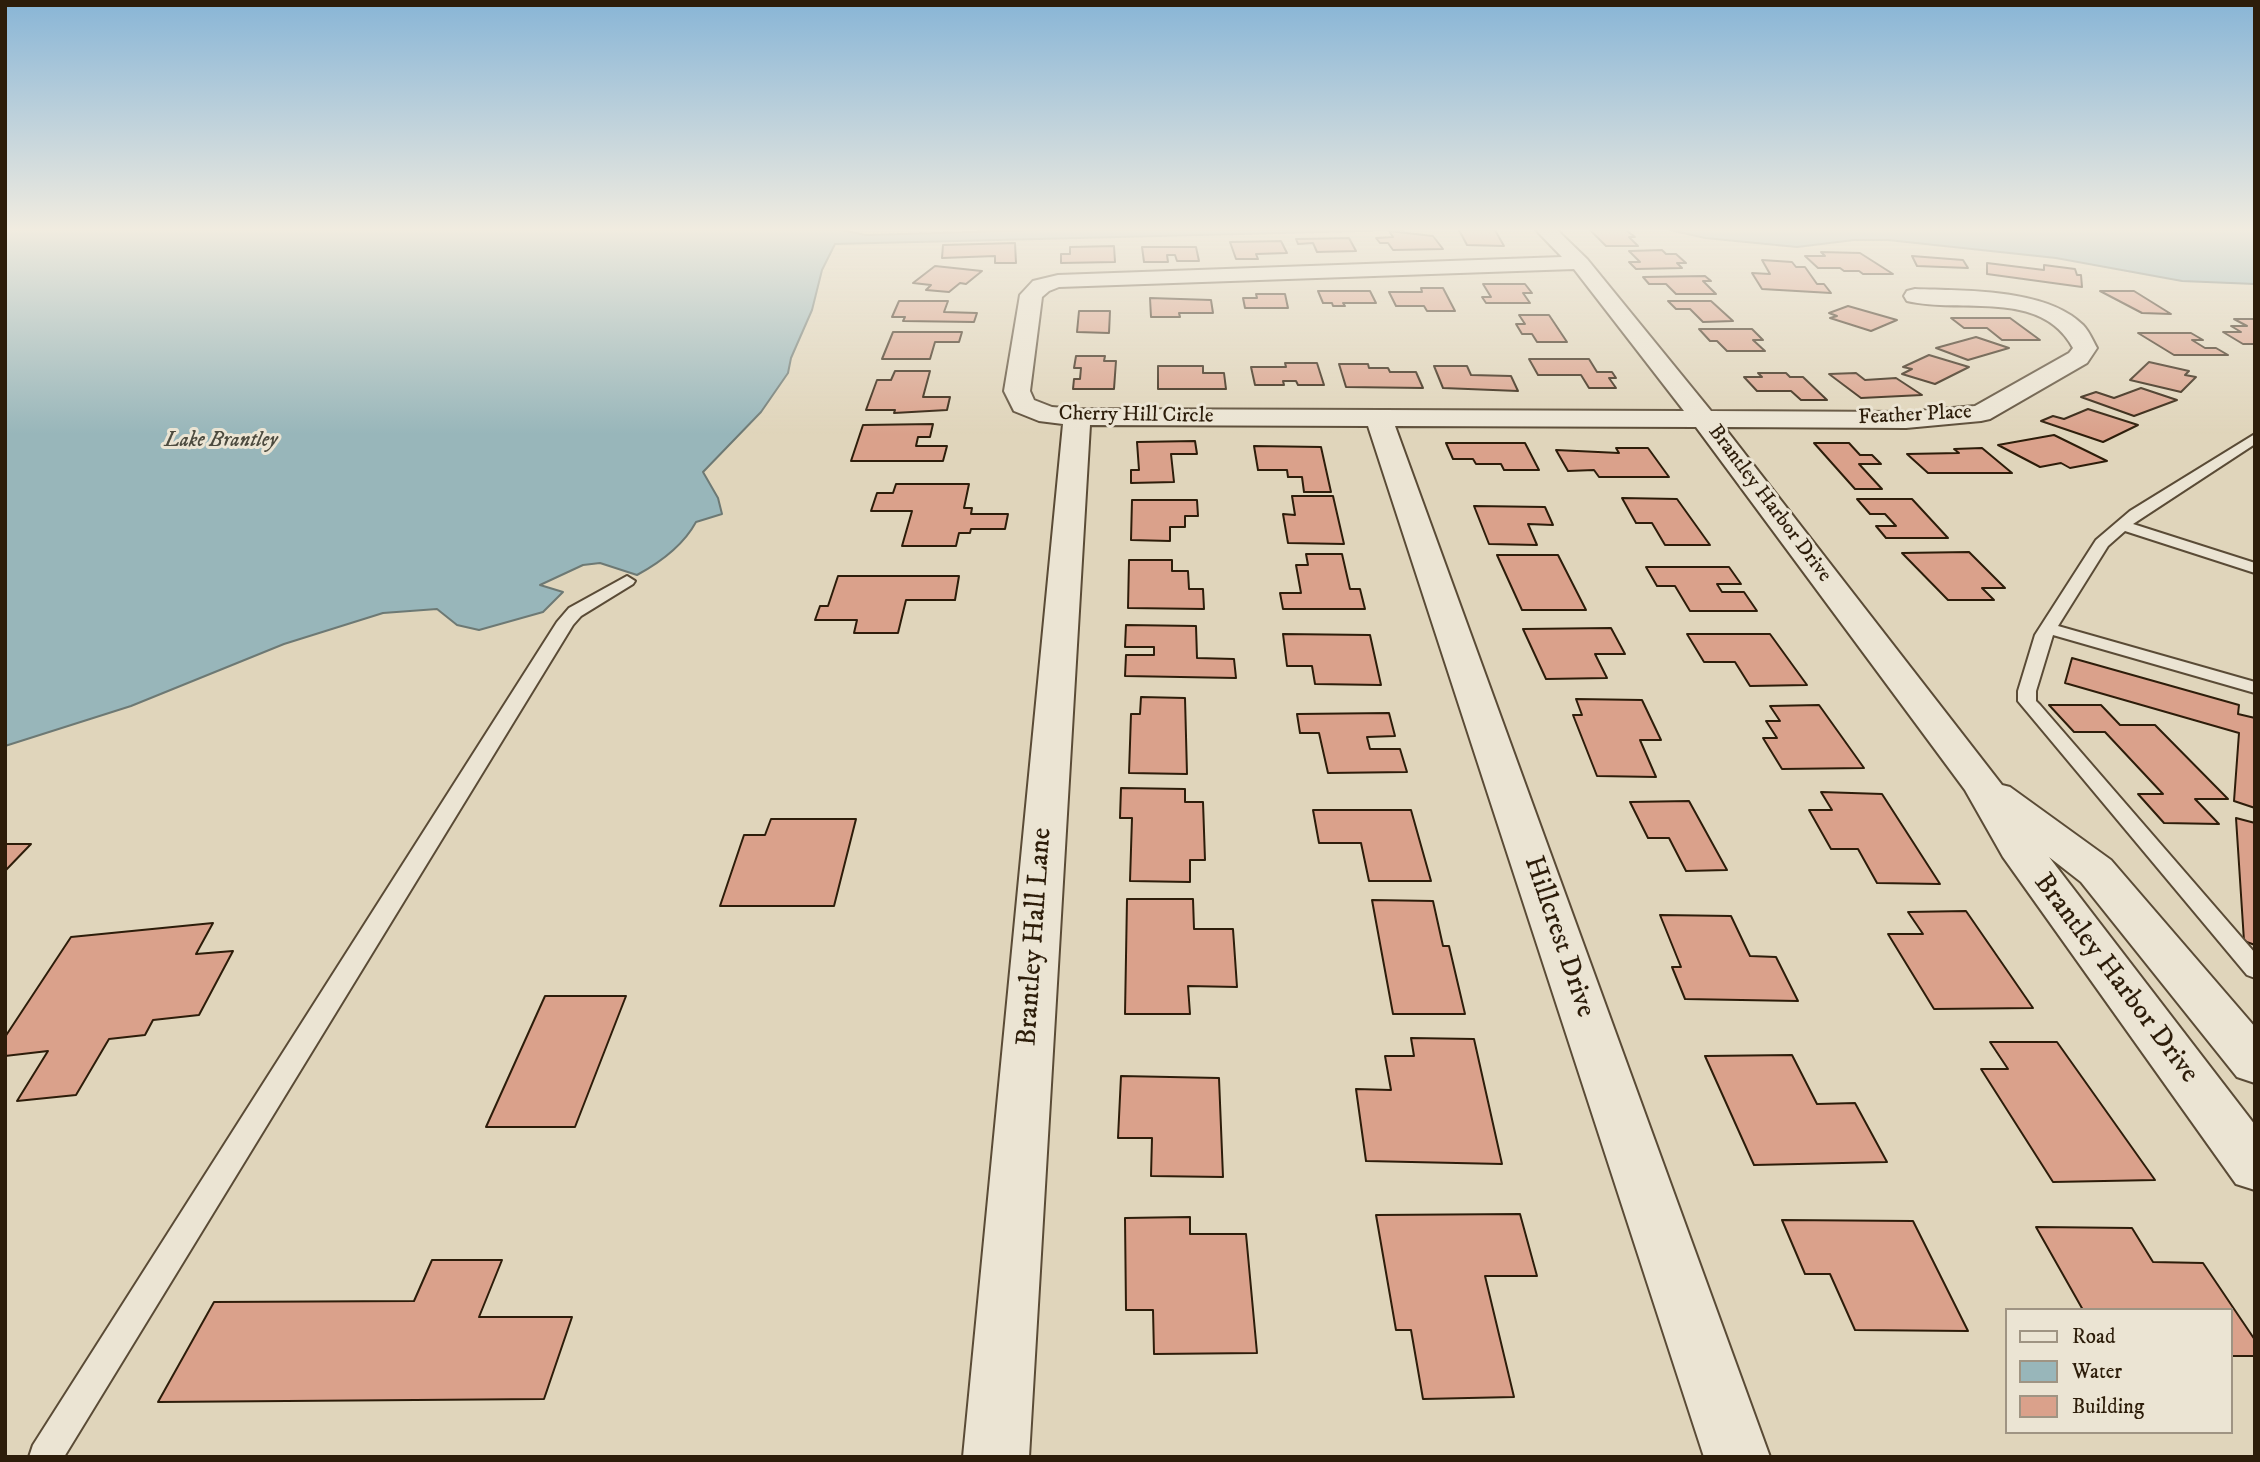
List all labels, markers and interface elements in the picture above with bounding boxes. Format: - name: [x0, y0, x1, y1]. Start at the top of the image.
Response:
- street label: Feather Place: [1858, 400, 1972, 432]
- street label: Cherry Hill Circle: [1058, 402, 1214, 430]
- street label: Brantley Harbor Drive: [1702, 420, 1836, 588]
- water label: Lake Brantley: [165, 429, 277, 455]
- street label: Brantley Hall Lane: [1012, 827, 1060, 1047]
- street label: Hillcrest Drive: [1515, 852, 1601, 1022]
- street label: Brantley Harbor Drive: [2025, 868, 2205, 1090]
- legend: [2004, 1308, 2232, 1434]
- text: Road: [2072, 1324, 2116, 1350]
- text: Water: [2072, 1359, 2122, 1385]
- text: Building: [2072, 1394, 2144, 1420]

